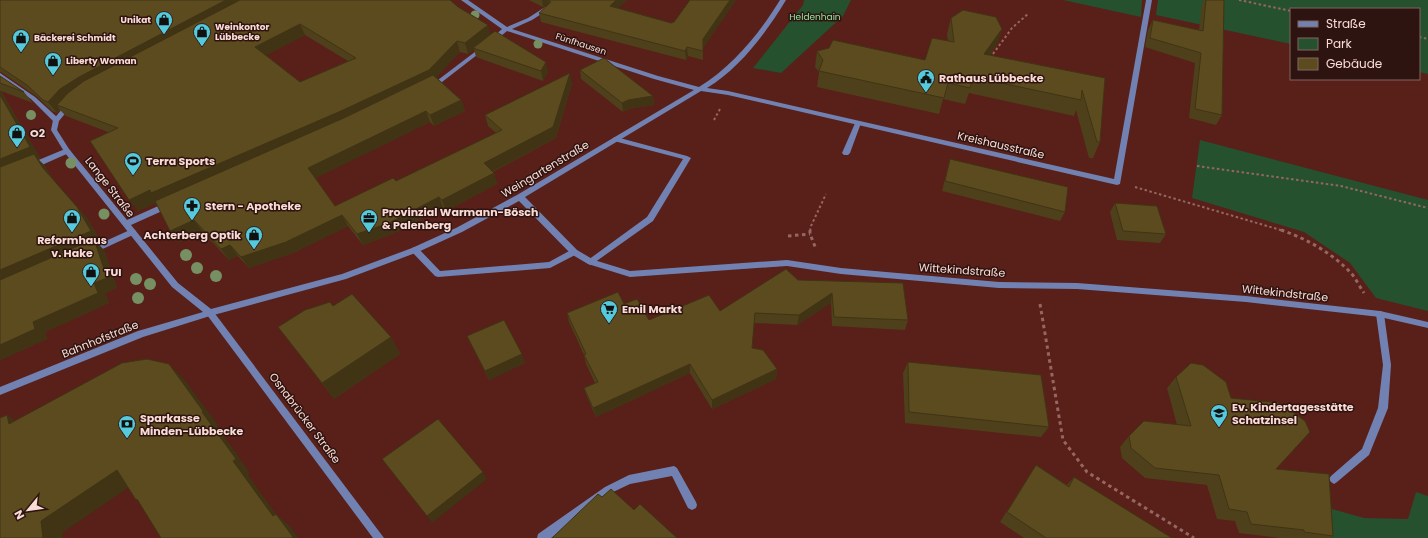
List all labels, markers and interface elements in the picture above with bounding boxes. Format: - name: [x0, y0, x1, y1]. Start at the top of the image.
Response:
- legend: [1290, 8, 1420, 80]
- shop icon: Unikat: [154, 10, 174, 35]
- park label: Heldenhain: [789, 11, 841, 23]
- place label: Unikat: [121, 14, 151, 26]
- text: Straße: [1326, 15, 1366, 32]
- place label: Weinkontor Lübbecke: [215, 21, 269, 43]
- shop icon: Weinkontor Lübbecke: [192, 22, 212, 47]
- shop icon: Bäckerei Schmidt: [11, 28, 31, 53]
- street label: Fünfhausen: [554, 30, 608, 58]
- place label: Bäckerei Schmidt: [34, 32, 116, 44]
- text: Park: [1326, 35, 1353, 52]
- shop icon: Liberty Woman: [43, 51, 63, 76]
- place label: Liberty Woman: [66, 55, 137, 67]
- text: Gebäude: [1326, 55, 1382, 72]
- public building icon: Rathaus Lübbecke: [916, 68, 936, 93]
- place label: Rathaus Lübbecke: [939, 70, 1044, 86]
- shop icon: O2: [7, 123, 27, 148]
- place label: O2: [30, 125, 45, 141]
- street label: Kreishausstraße: [956, 127, 1046, 163]
- street label: Weingartenstraße: [498, 136, 592, 202]
- sports icon: Terra Sports: [123, 151, 143, 176]
- street label: Lange Straße: [81, 153, 139, 221]
- place label: Terra Sports: [146, 153, 215, 169]
- pharmacy icon: Stern - Apotheke: [182, 196, 202, 221]
- place label: Stern - Apotheke: [205, 198, 301, 214]
- place label: Provinzial Warmann-Bösch & Palenberg: [382, 204, 538, 233]
- shop icon: Reformhaus v. Hake: [62, 208, 82, 233]
- office icon: Provinzial Warmann-Bösch & Palenberg: [359, 208, 379, 233]
- shop icon: Achterberg Optik: [244, 225, 264, 250]
- place label: Achterberg Optik: [143, 227, 241, 243]
- place label: Reformhaus v. Hake: [37, 232, 107, 261]
- street label: Wittekindstraße: [918, 259, 1006, 281]
- shop icon: TUI: [81, 262, 101, 287]
- place label: TUI: [104, 264, 122, 280]
- street label: Wittekindstraße: [1241, 281, 1329, 306]
- supermarket icon: Emil Markt: [599, 299, 619, 324]
- place label: Emil Markt: [622, 301, 682, 317]
- street label: Bahnhofstraße: [59, 316, 141, 362]
- street label: Osnabrücker Straße: [266, 369, 345, 467]
- place label: Ev. Kindertagesstätte Schatzinsel: [1232, 399, 1354, 428]
- school or university icon: Ev. Kindertagesstätte Schatzinsel: [1209, 403, 1229, 428]
- place label: Sparkasse Minden-Lübbecke: [140, 410, 244, 439]
- bank icon: Sparkasse Minden-Lübbecke: [117, 414, 137, 439]
- north arrow: [8, 490, 48, 530]
- text: N: [10, 507, 28, 522]

